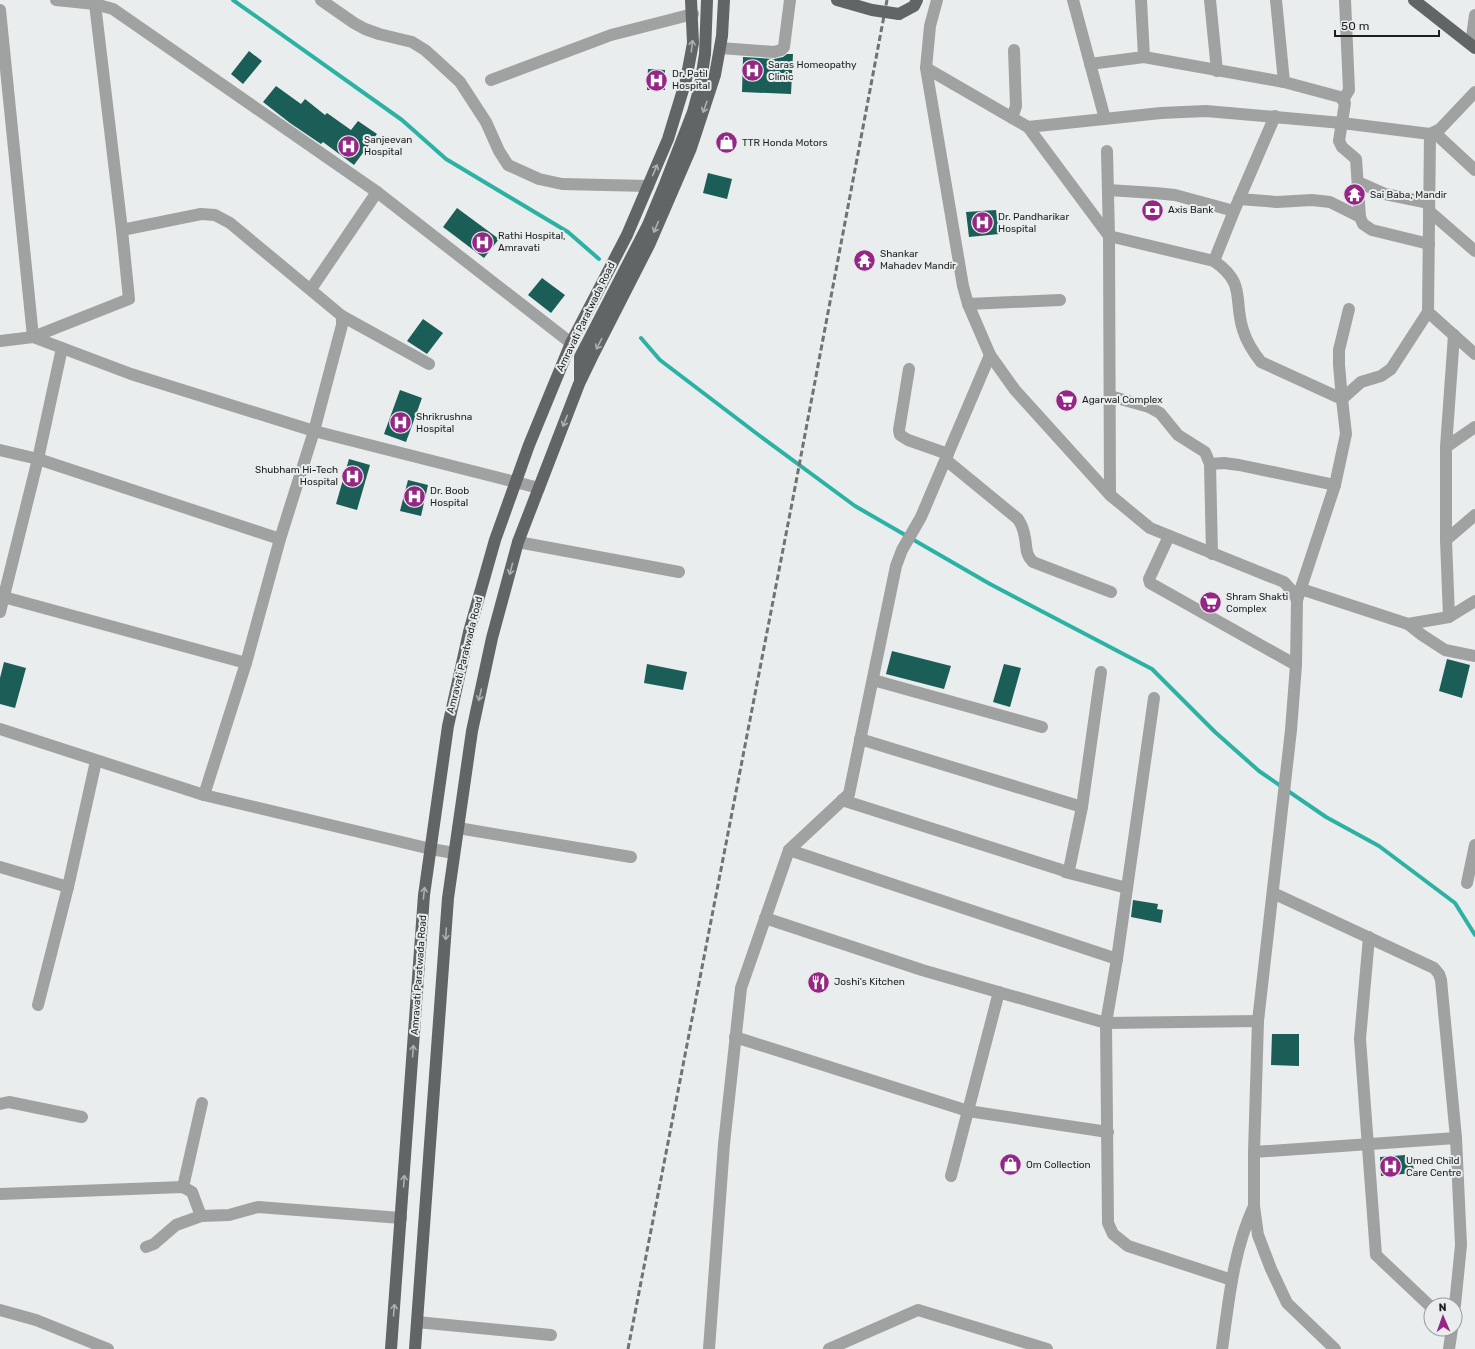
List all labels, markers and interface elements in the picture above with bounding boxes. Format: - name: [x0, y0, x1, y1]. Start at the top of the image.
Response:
- scale bar: [1335, 12, 1439, 38]
- text: 50 m: [1341, 19, 1369, 33]
- one-way arrow: [688, 40, 696, 53]
- hospital icon: Saras Homeopathy Clinic: [739, 58, 765, 84]
- place label: Saras Homeopathy Clinic: [768, 59, 857, 83]
- hospital icon: Dr. Patil Hospital: [644, 67, 670, 93]
- place label: Dr. Patil Hospital: [672, 68, 710, 92]
- one-way arrow: [700, 100, 708, 112]
- shop icon: TTR Honda Motors: [714, 130, 740, 156]
- hospital icon: Sanjeevan Hospital: [335, 133, 361, 159]
- place label: Sanjeevan Hospital: [364, 134, 412, 158]
- place label: TTR Honda Motors: [742, 137, 828, 149]
- one-way arrow: [652, 164, 659, 176]
- temple icon: Sai Baba, Mandir: [1341, 182, 1367, 208]
- place label: Sai Baba, Mandir: [1370, 189, 1447, 201]
- bank icon: Axis Bank: [1140, 197, 1166, 223]
- place label: Axis Bank: [1168, 204, 1214, 216]
- hospital icon: Dr. Pandharikar Hospital: [969, 210, 995, 236]
- place label: Dr. Pandharikar Hospital: [998, 211, 1069, 235]
- one-way arrow: [652, 221, 660, 233]
- hospital icon: Rathi Hospital, Amravati: [469, 229, 495, 255]
- place label: Rathi Hospital, Amravati: [498, 230, 566, 254]
- temple icon: Shankar Mahadev Mandir: [851, 247, 877, 273]
- place label: Shankar Mahadev Mandir: [880, 248, 956, 272]
- street label: Amravati Paratwada Road: [554, 260, 618, 374]
- one-way arrow: [594, 337, 602, 349]
- supermarket icon: Agarwal Complex: [1053, 387, 1079, 413]
- place label: Agarwal Complex: [1082, 394, 1163, 406]
- hospital icon: Shrikrushna Hospital: [387, 410, 413, 436]
- place label: Shrikrushna Hospital: [416, 411, 472, 435]
- one-way arrow: [561, 414, 568, 426]
- hospital icon: Shubham Hi-Tech Hospital: [340, 463, 366, 489]
- place label: Shubham Hi-Tech Hospital: [255, 464, 338, 488]
- hospital icon: Dr. Boob Hospital: [401, 484, 427, 510]
- place label: Dr. Boob Hospital: [430, 485, 469, 509]
- one-way arrow: [507, 562, 514, 575]
- supermarket icon: Shram Shakti Complex: [1198, 590, 1224, 616]
- place label: Shram Shakti Complex: [1226, 591, 1288, 615]
- street label: Amravati Paratwada Road: [445, 595, 485, 715]
- one-way arrow: [475, 688, 483, 701]
- one-way arrow: [421, 887, 428, 900]
- street label: Amravati Paratwada Road: [409, 915, 429, 1035]
- one-way arrow: [442, 927, 449, 940]
- restaurant icon: Joshi's Kitchen: [805, 969, 831, 995]
- place label: Joshi's Kitchen: [834, 976, 905, 988]
- one-way arrow: [410, 1045, 417, 1058]
- shop icon: Om Collection: [998, 1152, 1024, 1178]
- hospital icon: Umed Child Care Centre: [1377, 1154, 1403, 1180]
- place label: Umed Child Care Centre: [1406, 1155, 1462, 1179]
- place label: Om Collection: [1026, 1159, 1091, 1171]
- one-way arrow: [400, 1174, 408, 1187]
- north arrow: [1423, 1297, 1463, 1337]
- text: N: [1438, 1301, 1447, 1314]
- one-way arrow: [391, 1304, 398, 1317]

